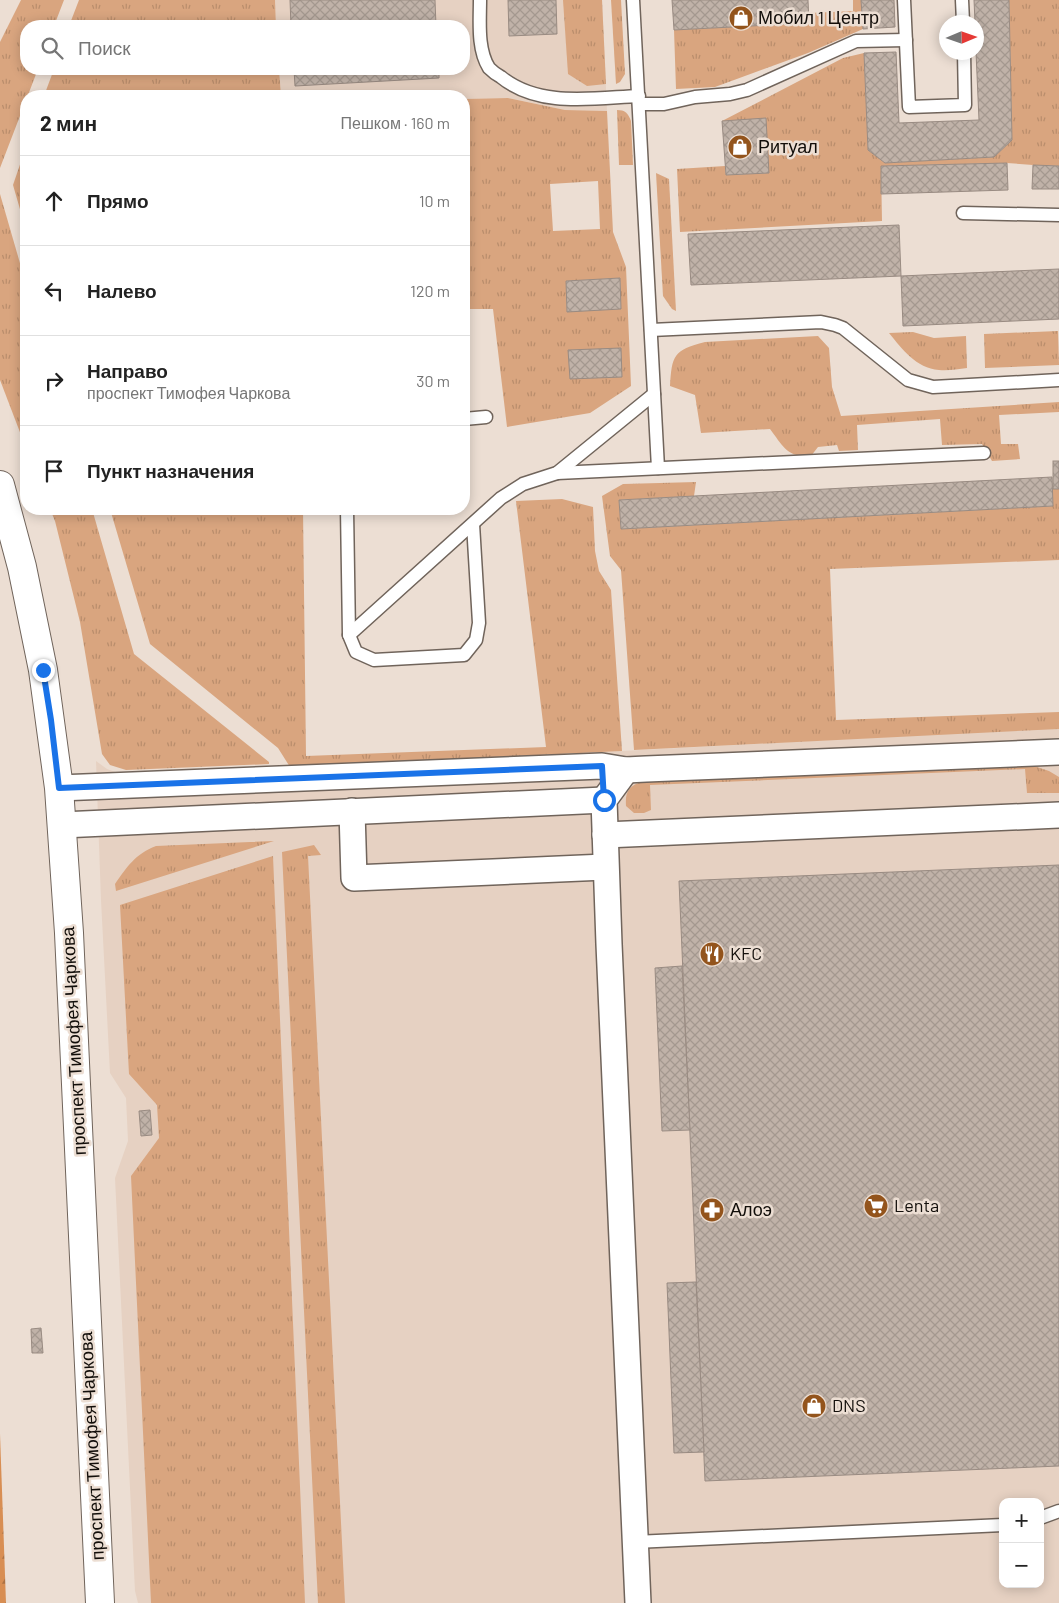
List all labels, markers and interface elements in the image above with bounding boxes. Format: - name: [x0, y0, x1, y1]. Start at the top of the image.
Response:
- shop icon: Мобил 1 Центр: [728, 5, 754, 31]
- place label: Мобил 1 Центр: [758, 6, 879, 28]
- north arrow: [939, 15, 984, 60]
- search box: [20, 20, 470, 75]
- icon: search: [38, 34, 66, 62]
- text: Поиск: [78, 36, 131, 59]
- text: 2 мин: [40, 110, 97, 135]
- text: Пешком · 160 m: [341, 113, 450, 132]
- shop icon: Ритуал: [727, 134, 753, 160]
- place label: Ритуал: [758, 135, 818, 157]
- icon: ahead: [40, 187, 68, 215]
- text: Прямо: [87, 189, 149, 212]
- text: 10 m: [419, 191, 450, 210]
- icon: left: [40, 277, 68, 305]
- text: Налево: [87, 279, 157, 302]
- text: 120 m: [410, 281, 450, 300]
- text: Направо: [87, 359, 168, 382]
- icon: right: [40, 367, 68, 395]
- text: 30 m: [416, 371, 450, 390]
- text: проспект Тимофея Чаркова: [87, 383, 290, 402]
- icon: arrive: [40, 457, 68, 485]
- text: Пункт назначения: [87, 459, 254, 482]
- route end: [32, 659, 55, 682]
- route start: [593, 789, 616, 812]
- street label: проспект Тимофея Чаркова: [56, 925, 90, 1156]
- restaurant icon: KFC: [699, 941, 725, 967]
- place label: KFC: [730, 942, 762, 964]
- supermarket icon: Lenta: [863, 1193, 889, 1219]
- place label: Lenta: [894, 1194, 939, 1216]
- pharmacy icon: Алоэ: [699, 1197, 725, 1223]
- place label: Алоэ: [730, 1198, 772, 1220]
- street label: проспект Тимофея Чаркова: [74, 1330, 108, 1561]
- shop icon: DNS: [801, 1393, 827, 1419]
- place label: DNS: [832, 1394, 866, 1416]
- map controls: [999, 1498, 1044, 1588]
- button: +: [999, 1498, 1044, 1543]
- button: −: [999, 1543, 1044, 1588]

